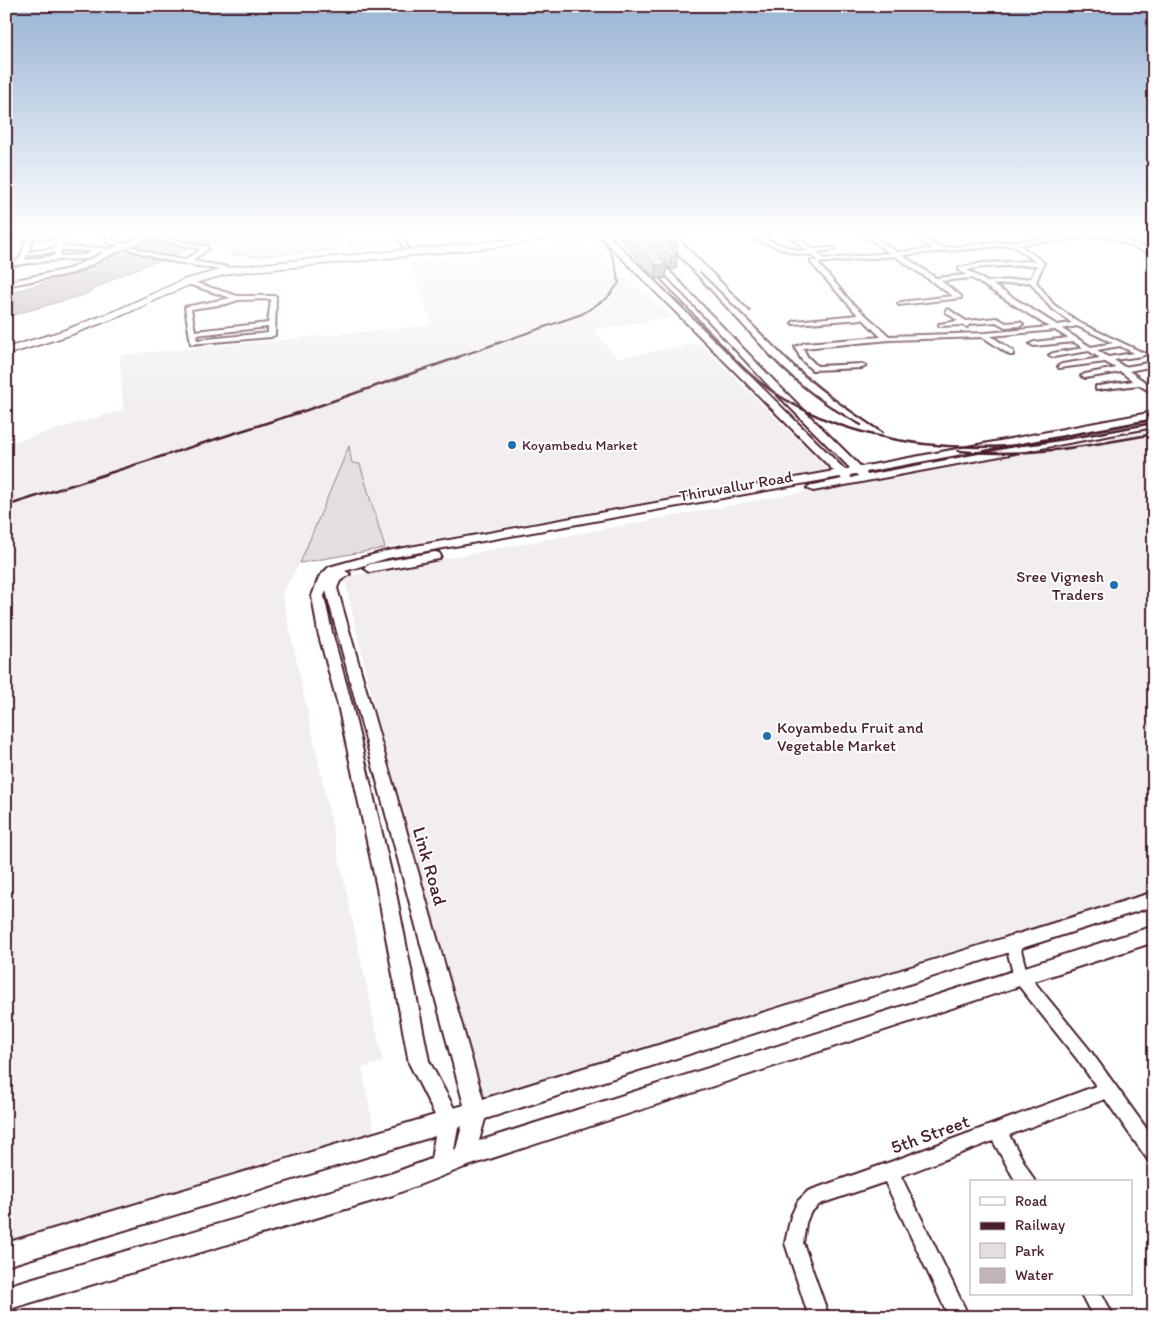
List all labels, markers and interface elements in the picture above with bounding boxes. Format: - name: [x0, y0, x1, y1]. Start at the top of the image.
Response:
- place label: Koyambedu Market: [522, 437, 638, 454]
- marker: Koyambedu Market: [506, 439, 518, 451]
- street label: Thiruvallur Road: [678, 467, 794, 505]
- place label: Sree Vignesh Traders: [1016, 567, 1104, 604]
- marker: Sree Vignesh Traders: [1108, 579, 1120, 591]
- place label: Koyambedu Fruit and Vegetable Market: [777, 718, 924, 755]
- marker: Koyambedu Fruit and Vegetable Market: [761, 730, 773, 742]
- street label: Link Road: [408, 824, 452, 909]
- street label: 5th Street: [888, 1109, 972, 1159]
- legend: [970, 1180, 1132, 1296]
- text: Road: [1015, 1192, 1048, 1210]
- text: Railway: [1015, 1216, 1065, 1234]
- text: Park: [1015, 1242, 1045, 1260]
- text: Water: [1015, 1266, 1054, 1284]

